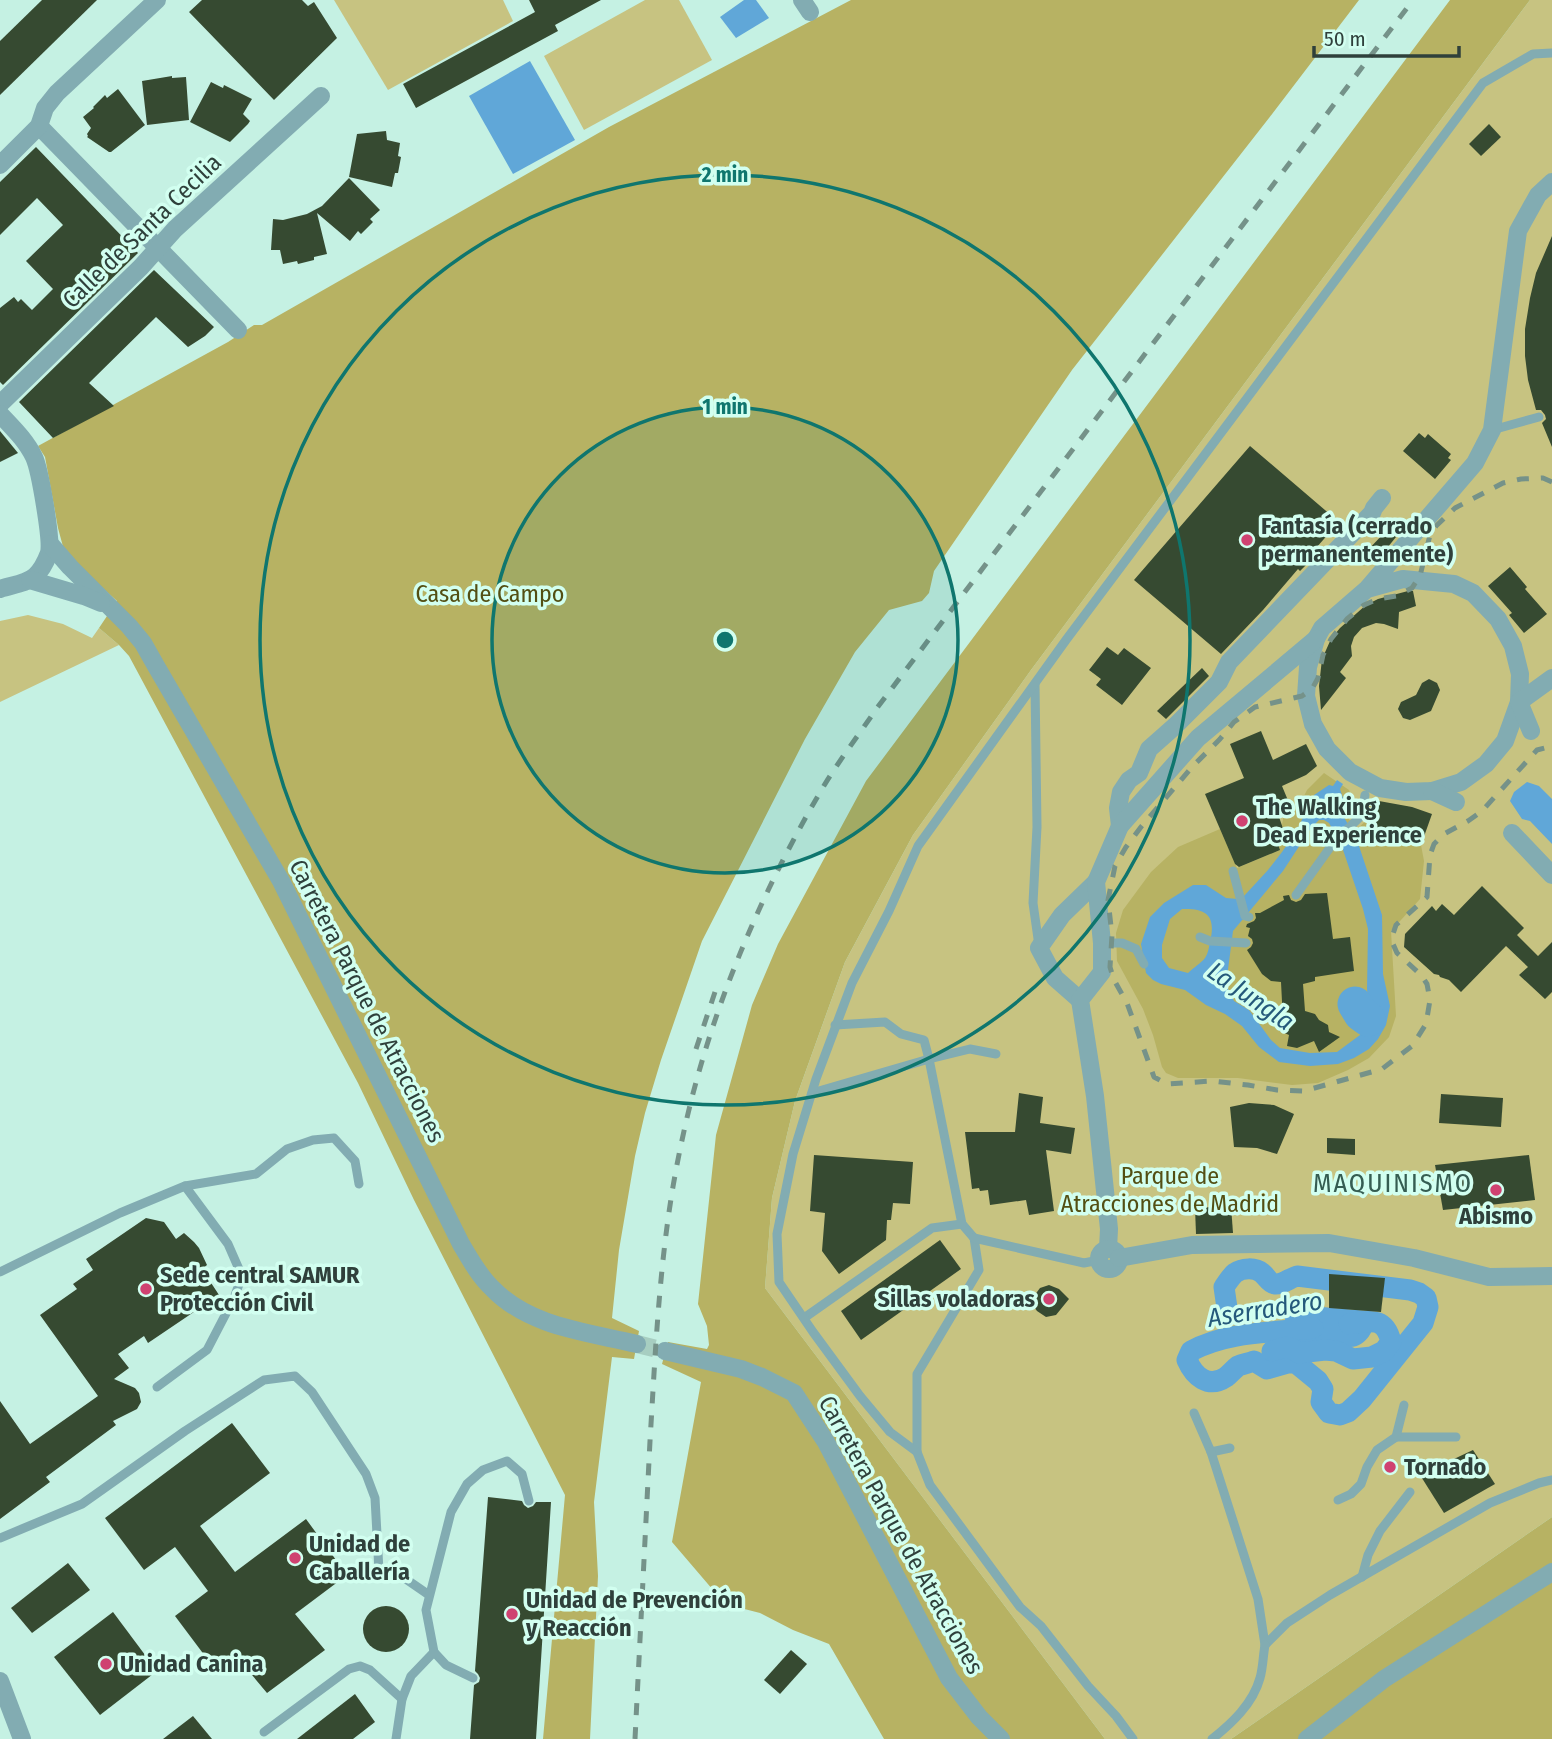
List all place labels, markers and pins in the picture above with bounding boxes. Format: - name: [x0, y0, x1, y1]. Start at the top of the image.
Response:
- place label: Fantasía (cerrado permanentemente): [1261, 512, 1453, 568]
- marker: Fantasía (cerrado permanentemente): [1239, 532, 1255, 548]
- centre of rings: [713, 628, 737, 652]
- place label: The Walking Dead Experience: [1256, 793, 1422, 849]
- marker: The Walking Dead Experience: [1234, 813, 1250, 829]
- marker: Abismo: [1488, 1182, 1504, 1198]
- place label: Abismo: [1458, 1202, 1533, 1230]
- place label: Sede central SAMUR Protección Civil: [160, 1261, 360, 1317]
- marker: Sede central SAMUR Protección Civil: [138, 1281, 154, 1297]
- place label: Sillas voladoras: [877, 1285, 1035, 1313]
- marker: Sillas voladoras: [1041, 1291, 1057, 1307]
- place label: Tornado: [1404, 1453, 1487, 1481]
- marker: Tornado: [1382, 1459, 1398, 1475]
- place label: Unidad de Caballería: [309, 1530, 410, 1586]
- marker: Unidad de Caballería: [287, 1550, 303, 1566]
- place label: Unidad de Prevención y Reacción: [525, 1586, 743, 1642]
- marker: Unidad de Prevención y Reacción: [504, 1606, 520, 1622]
- place label: Unidad Canina: [120, 1650, 264, 1678]
- marker: Unidad Canina: [98, 1656, 114, 1672]

